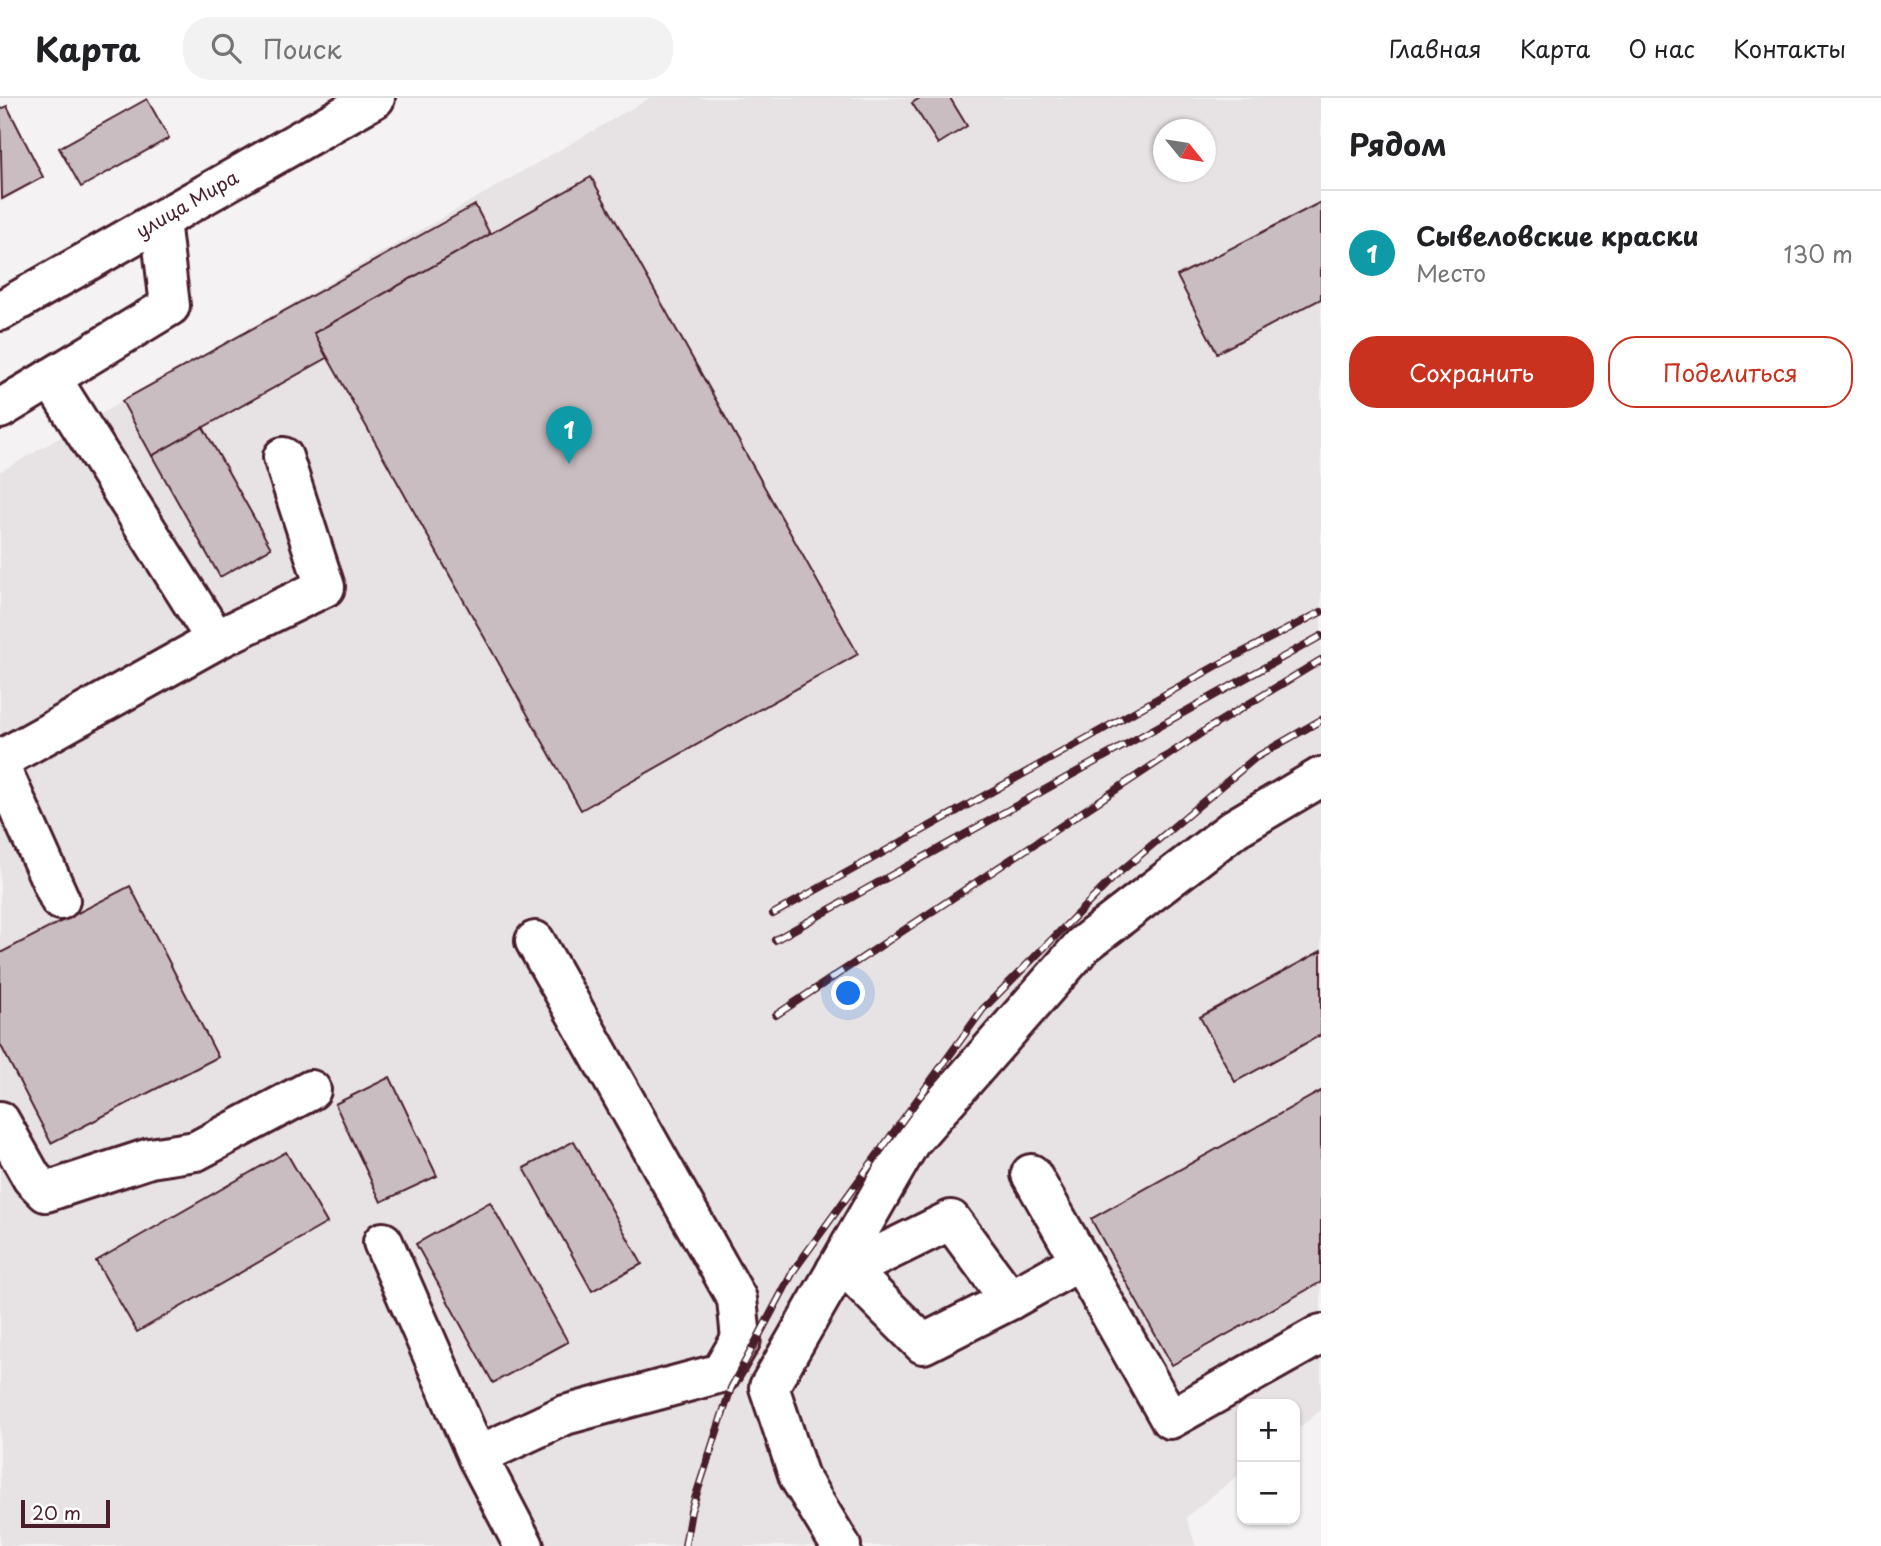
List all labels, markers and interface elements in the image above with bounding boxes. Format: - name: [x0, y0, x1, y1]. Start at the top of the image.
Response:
- search box: [183, 17, 673, 80]
- text: Карта: [35, 23, 141, 73]
- icon: search: [207, 29, 245, 67]
- text: Поиск: [263, 29, 342, 68]
- text: Главная: [1389, 30, 1482, 66]
- text: Карта: [1520, 30, 1590, 66]
- text: О нас: [1628, 30, 1695, 66]
- text: Контакты: [1733, 30, 1846, 66]
- north arrow: [1153, 119, 1216, 182]
- text: Рядом: [1349, 121, 1447, 166]
- street label: улица Мира: [130, 162, 243, 244]
- text: Сывеловские краски: [1416, 216, 1699, 255]
- text: 1: [1367, 236, 1378, 271]
- text: 130 m: [1783, 236, 1853, 271]
- text: Место: [1416, 255, 1486, 290]
- button: Сохранить: [1349, 336, 1594, 408]
- button: Поделиться: [1608, 336, 1853, 408]
- pin: 1: [546, 406, 592, 464]
- your location: [831, 976, 865, 1010]
- map controls: [1237, 1399, 1300, 1525]
- button: +: [1237, 1399, 1300, 1462]
- button: −: [1237, 1462, 1300, 1525]
- scale bar: [21, 1497, 110, 1529]
- text: 20 m: [32, 1498, 81, 1526]

